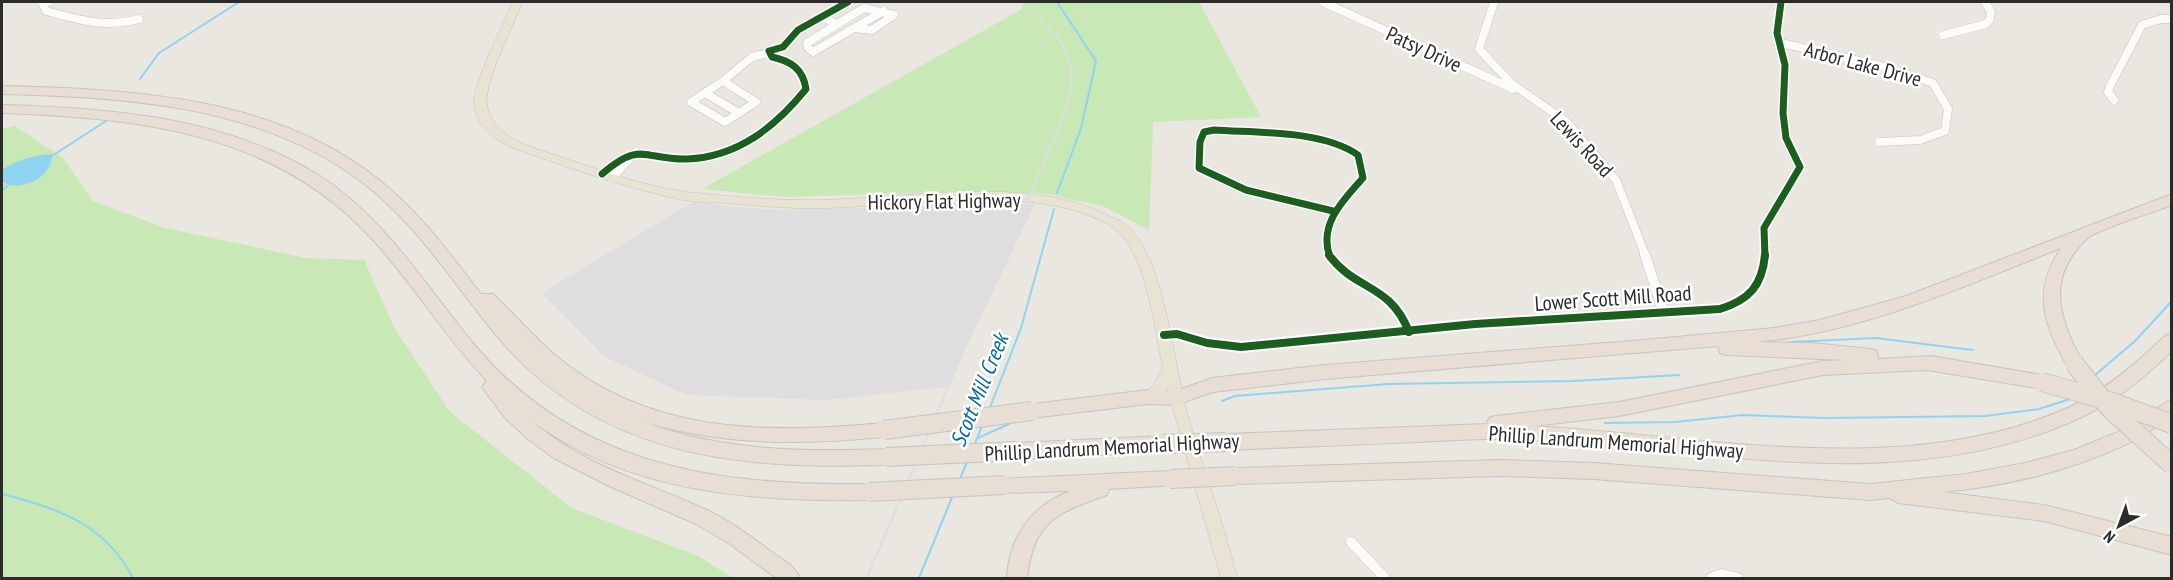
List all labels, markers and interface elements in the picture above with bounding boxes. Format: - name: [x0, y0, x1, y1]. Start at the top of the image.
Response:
- street label: Patsy Drive: [1382, 20, 1466, 78]
- street label: Arbor Lake Drive: [1801, 35, 1925, 93]
- street label: Lewis Road: [1545, 105, 1619, 183]
- street label: Hickory Flat Highway: [867, 186, 1021, 216]
- street label: Lower Scott Mill Road: [1534, 279, 1692, 317]
- water label: Scott Mill Creek: [944, 327, 1015, 451]
- street label: Phillip Landrum Memorial Highway: [1488, 420, 1744, 464]
- street label: Phillip Landrum Memorial Highway: [984, 427, 1240, 467]
- north arrow: [2089, 496, 2149, 556]
- text: N: [2099, 527, 2119, 548]

